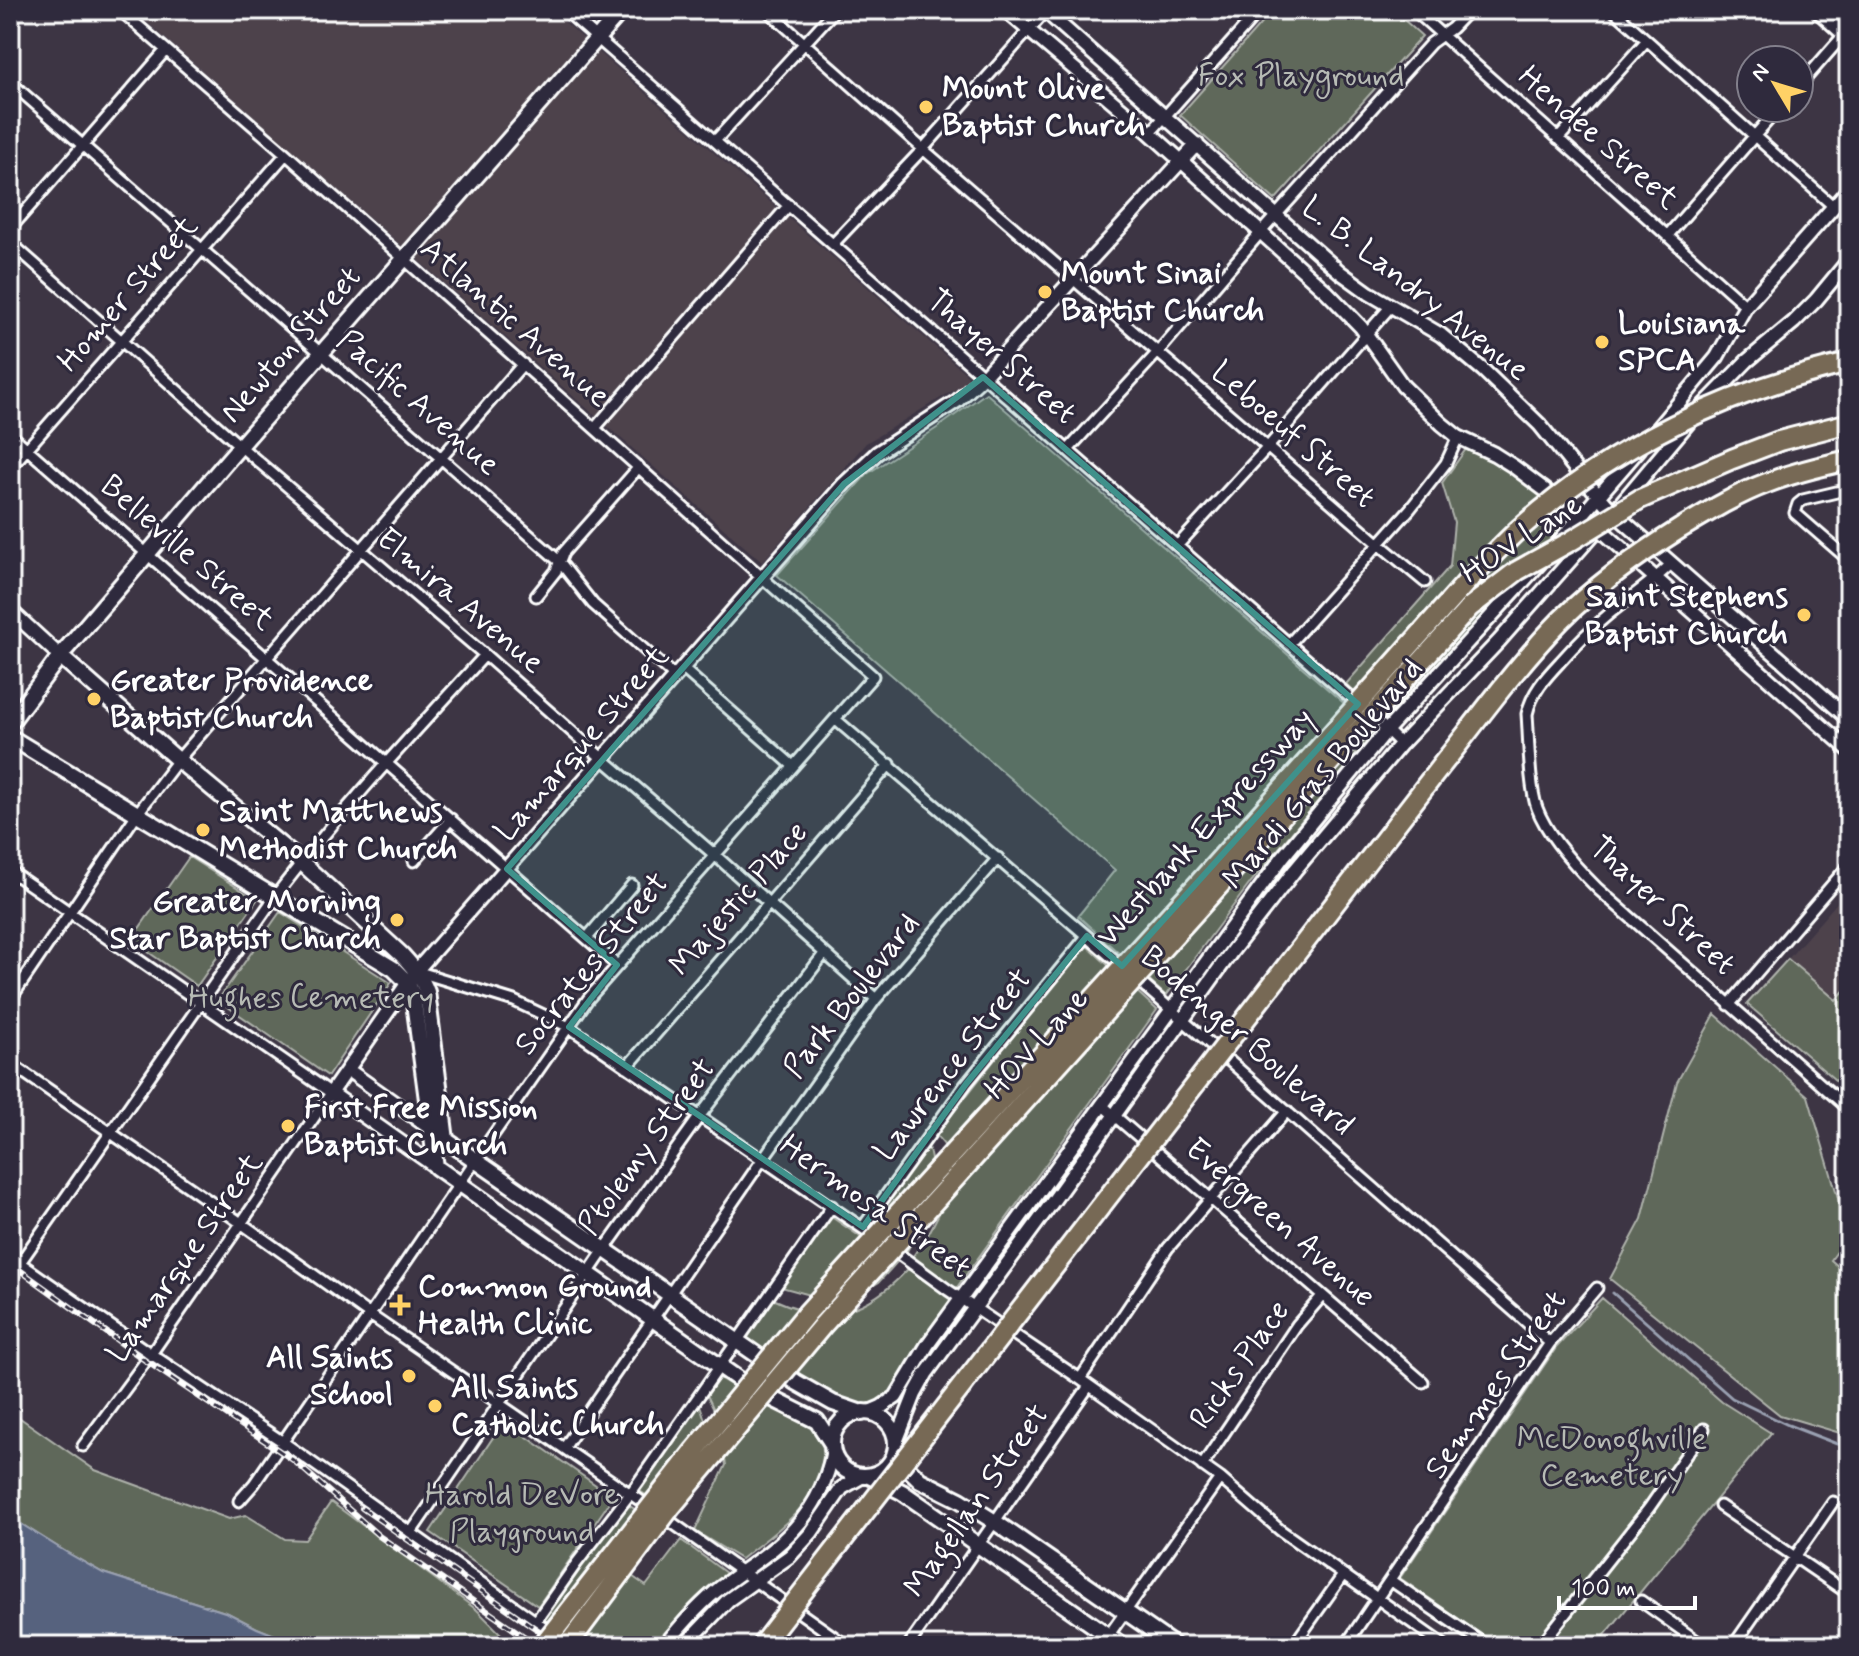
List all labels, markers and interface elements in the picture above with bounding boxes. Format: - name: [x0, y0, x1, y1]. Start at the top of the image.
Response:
- north arrow: [1735, 44, 1815, 124]
- park label: Fox Playground: [1198, 55, 1404, 99]
- street label: Hendee Street: [1509, 56, 1688, 220]
- text: N: [1745, 59, 1776, 87]
- place label: Mount Olive Baptist Church: [942, 68, 1145, 147]
- marker: Mount Olive Baptist Church: [917, 98, 935, 116]
- street label: L. B. Landry Avenue: [1292, 187, 1538, 391]
- street label: Homer Street: [48, 207, 208, 381]
- street label: Atlantic Avenue: [411, 229, 619, 417]
- place label: Mount Sinai Baptist Church: [1061, 253, 1264, 332]
- street label: Newton Street: [211, 258, 371, 432]
- street label: Thayer Street: [917, 280, 1085, 434]
- marker: Mount Sinai Baptist Church: [1036, 283, 1054, 301]
- place label: Louisiana SPCA: [1618, 303, 1746, 382]
- street label: Pacific Avenue: [327, 320, 509, 486]
- marker: Louisiana SPCA: [1593, 333, 1611, 351]
- street label: Leboeuf Street: [1202, 352, 1384, 518]
- street label: Belleville Street: [91, 466, 283, 640]
- street label: HOV Lane: [1453, 484, 1591, 594]
- street label: Elmira Avenue: [367, 518, 553, 684]
- place label: Saint Stephens Baptist Church: [1585, 576, 1788, 655]
- marker: Saint Stephens Baptist Church: [1795, 606, 1813, 624]
- street label: Lamarque Street: [485, 637, 679, 851]
- street label: Mardi Gras Boulevard: [1213, 649, 1433, 899]
- place label: Greater Providence Baptist Church: [110, 660, 373, 739]
- marker: Greater Providence Baptist Church: [85, 690, 103, 708]
- street label: Westbank Expressway: [1088, 700, 1324, 956]
- place label: Saint Matthews Methodist Church: [219, 791, 458, 870]
- street label: Majestic Place: [660, 813, 818, 985]
- marker: Saint Matthews Methodist Church: [194, 821, 212, 839]
- street label: Thayer Street: [1579, 827, 1745, 985]
- street label: Socrates Street: [505, 864, 679, 1064]
- place label: Greater Morning Star Baptist Church: [109, 881, 381, 960]
- street label: Park Boulevard: [774, 905, 930, 1087]
- marker: Greater Morning Star Baptist Church: [388, 911, 406, 929]
- street label: Bodenger Boulevard: [1131, 936, 1363, 1146]
- street label: Lawrence Street: [864, 960, 1042, 1170]
- park label: Hughes Cemetery: [188, 977, 434, 1022]
- street label: HOV Lane: [975, 979, 1099, 1109]
- street label: Ptolemy Street: [569, 1050, 725, 1244]
- place label: First Free Mission Baptist Church: [304, 1087, 538, 1166]
- marker: First Free Mission Baptist Church: [279, 1117, 297, 1135]
- street label: Hermosa Street: [771, 1125, 979, 1289]
- street label: Evergreen Avenue: [1175, 1129, 1384, 1319]
- street label: Lamarque Street: [97, 1144, 273, 1371]
- place label: Common Ground Health Clinic: [418, 1266, 652, 1345]
- street label: Semmes Street: [1415, 1282, 1577, 1488]
- street label: Ricks Place: [1180, 1292, 1300, 1438]
- marker: Common Ground Health Clinic: [389, 1294, 411, 1316]
- place label: All Saints School: [266, 1337, 393, 1416]
- marker: All Saints School: [400, 1367, 418, 1385]
- place label: All Saints Catholic Church: [451, 1367, 664, 1446]
- street label: Magellan Street: [895, 1396, 1062, 1608]
- marker: All Saints Catholic Church: [426, 1397, 444, 1415]
- park label: McDonoghville Cemetery: [1517, 1418, 1707, 1497]
- park label: Harold DeVore Playground: [425, 1474, 619, 1553]
- scale bar: [1559, 1560, 1695, 1610]
- text: 100 m: [1571, 1574, 1635, 1605]

